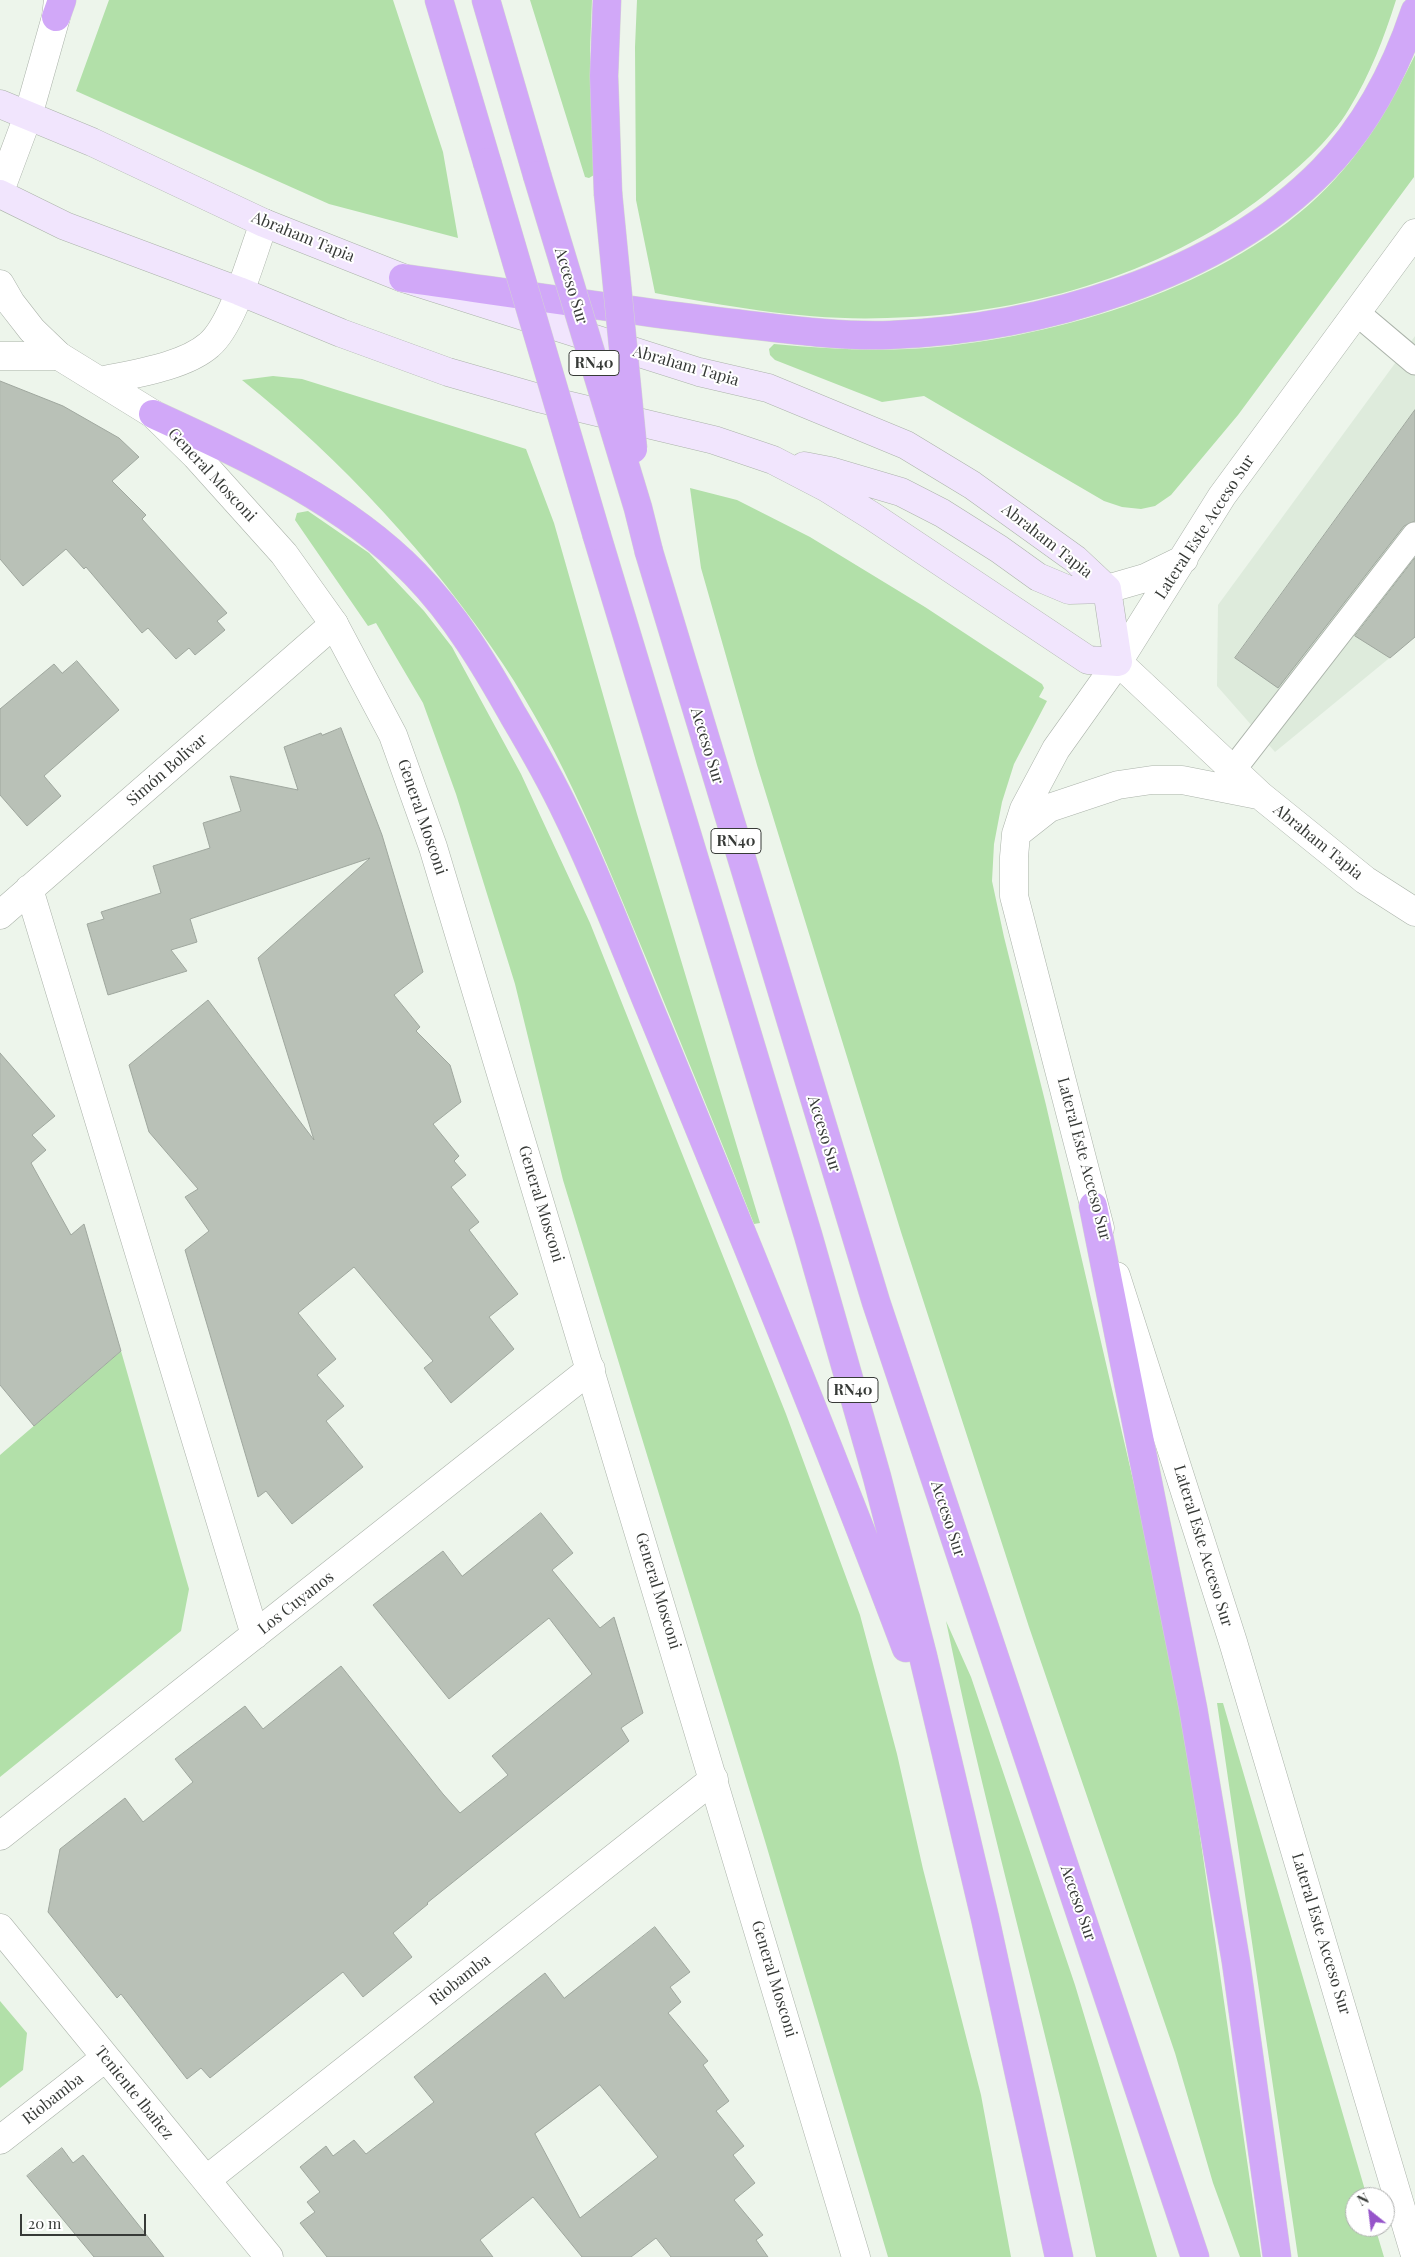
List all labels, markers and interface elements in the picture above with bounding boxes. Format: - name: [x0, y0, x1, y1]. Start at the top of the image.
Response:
- street label: Abraham Tapia: [249, 208, 357, 266]
- street label: Acceso Sur: [550, 246, 592, 326]
- street label: Abraham Tapia: [631, 342, 741, 390]
- road number: RN40: [569, 350, 619, 376]
- street label: General Mosconi: [164, 424, 260, 526]
- street label: Lateral Este Acceso Sur: [1151, 451, 1259, 603]
- street label: Abraham Tapia: [998, 500, 1096, 582]
- street label: Acceso Sur: [686, 706, 728, 786]
- street label: Simón Bolivar: [123, 730, 211, 810]
- street label: General Mosconi: [393, 757, 451, 877]
- street label: Abraham Tapia: [1269, 800, 1367, 884]
- road number: RN40: [711, 828, 761, 854]
- street label: Lateral Este Acceso Sur: [1053, 1075, 1115, 1243]
- street label: Acceso Sur: [803, 1094, 845, 1174]
- street label: General Mosconi: [514, 1143, 568, 1265]
- road number: RN40: [828, 1378, 878, 1402]
- street label: Lateral Este Acceso Sur: [1169, 1463, 1237, 1629]
- street label: Acceso Sur: [927, 1479, 969, 1559]
- street label: General Mosconi: [631, 1530, 685, 1652]
- street label: Los Cuyanos: [254, 1567, 338, 1639]
- street label: Lateral Este Acceso Sur: [1287, 1851, 1355, 2017]
- street label: Acceso Sur: [1056, 1863, 1100, 1943]
- street label: General Mosconi: [747, 1918, 801, 2040]
- street label: Riobamba: [426, 1950, 494, 2010]
- street label: Teniente Ibañez: [90, 2042, 178, 2144]
- street label: Riobamba: [19, 2069, 87, 2129]
- north arrow: [1345, 2187, 1395, 2237]
- text: N: [1354, 2189, 1372, 2210]
- scale bar: [22, 2204, 149, 2236]
- text: 20 m: [28, 2213, 61, 2233]

